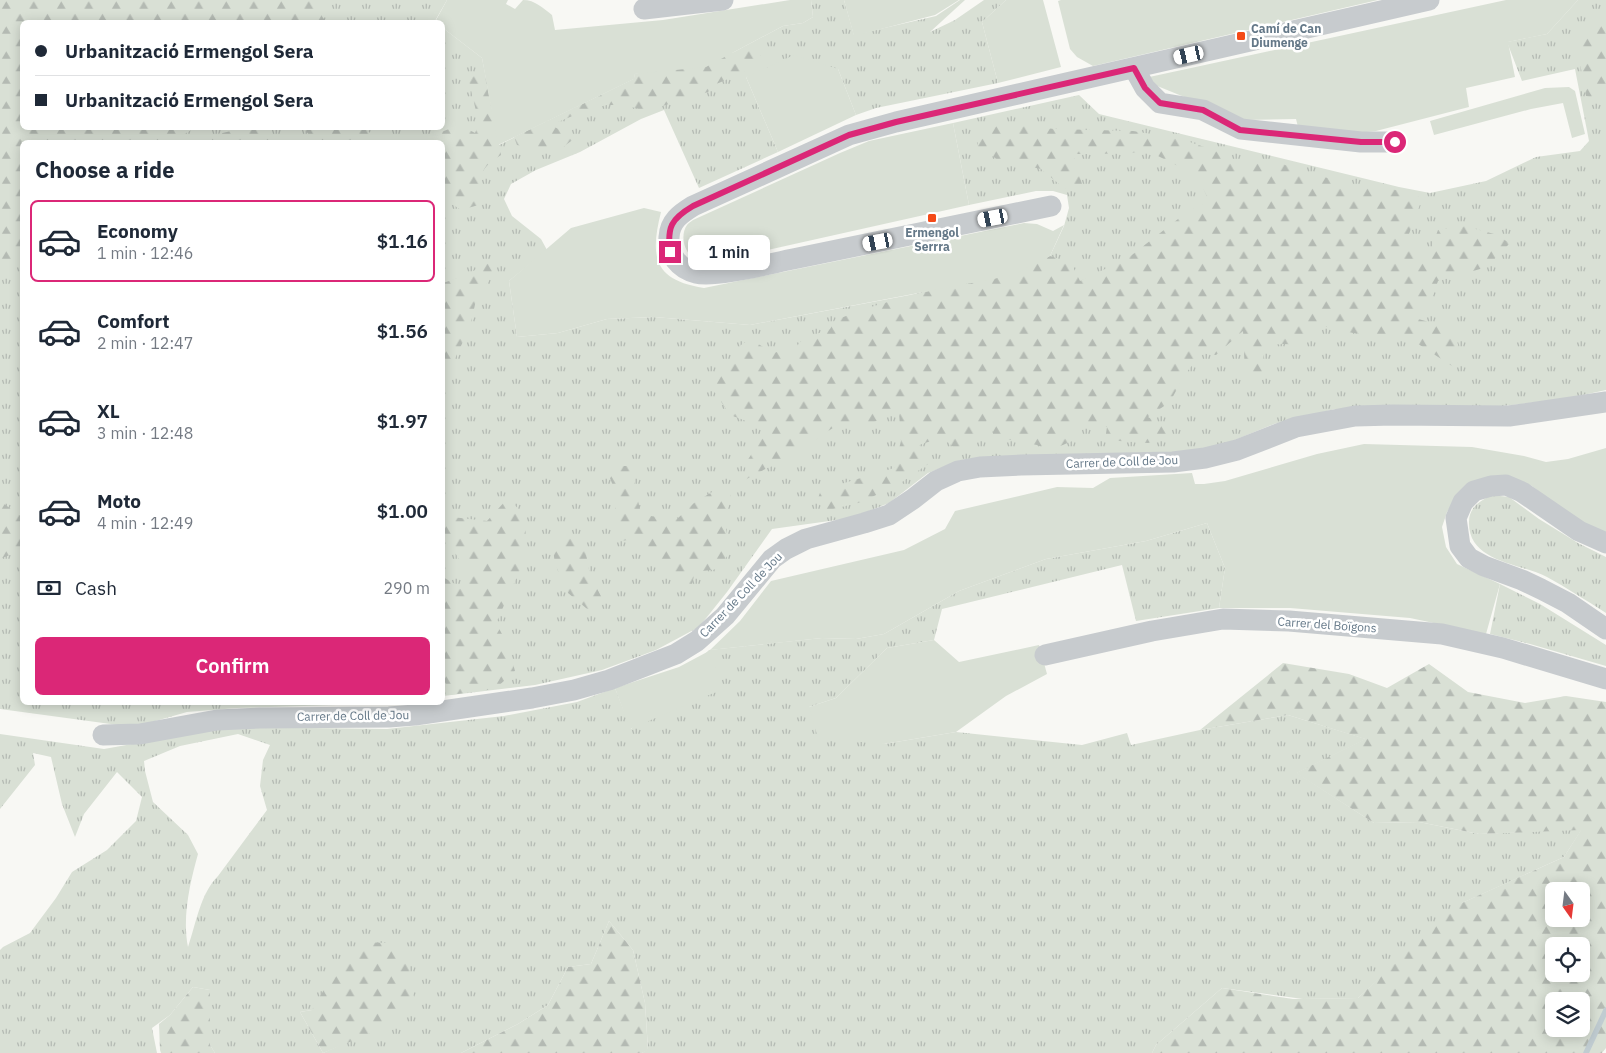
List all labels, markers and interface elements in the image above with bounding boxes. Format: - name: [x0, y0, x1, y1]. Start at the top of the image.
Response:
- place label: Camí de Can Diumenge: [1251, 21, 1321, 50]
- marker: Camí de Can Diumenge: [1235, 30, 1247, 42]
- text: Urbanització Ermengol Sera: [65, 39, 314, 63]
- car: [1172, 44, 1205, 66]
- text: Urbanització Ermengol Sera: [65, 88, 314, 112]
- route start: [1384, 131, 1406, 153]
- text: Choose a ride: [35, 155, 175, 184]
- car: [976, 208, 1009, 228]
- marker: Ermengol Serrra: [926, 212, 938, 224]
- icon: car: [37, 219, 82, 264]
- text: Economy: [97, 219, 178, 243]
- place label: Ermengol Serrra: [905, 225, 959, 254]
- text: $1.16: [377, 229, 428, 253]
- car: [861, 232, 894, 252]
- callout: 1 min: [688, 234, 770, 270]
- route end: [659, 241, 681, 263]
- text: 1 min: [708, 242, 750, 262]
- text: 1 min · 12:46: [97, 243, 193, 263]
- icon: car: [37, 309, 82, 354]
- text: Comfort: [97, 309, 170, 333]
- text: $1.56: [377, 319, 428, 343]
- text: 2 min · 12:47: [97, 333, 193, 353]
- icon: car: [37, 399, 82, 444]
- text: XL: [97, 399, 120, 423]
- text: $1.97: [377, 409, 428, 433]
- text: 3 min · 12:48: [97, 423, 193, 443]
- street label: Carrer de Coll de Jou: [1066, 452, 1178, 471]
- icon: car: [37, 489, 82, 534]
- text: Moto: [97, 489, 141, 513]
- text: $1.00: [377, 499, 428, 523]
- text: 4 min · 12:49: [97, 513, 193, 533]
- street label: Carrer de Coll de Jou: [696, 549, 785, 640]
- icon: cash: [35, 574, 63, 602]
- text: Cash: [75, 576, 117, 600]
- text: 290 m: [383, 578, 430, 598]
- street label: Carrer del Boïgons: [1277, 614, 1377, 635]
- button: Confirm: [35, 637, 430, 695]
- street label: Carrer de Coll de Jou: [297, 707, 409, 724]
- north arrow: [1545, 882, 1590, 928]
- map controls: [1545, 882, 1590, 1037]
- button: locate: [1545, 937, 1590, 982]
- button: layers: [1545, 992, 1590, 1037]

